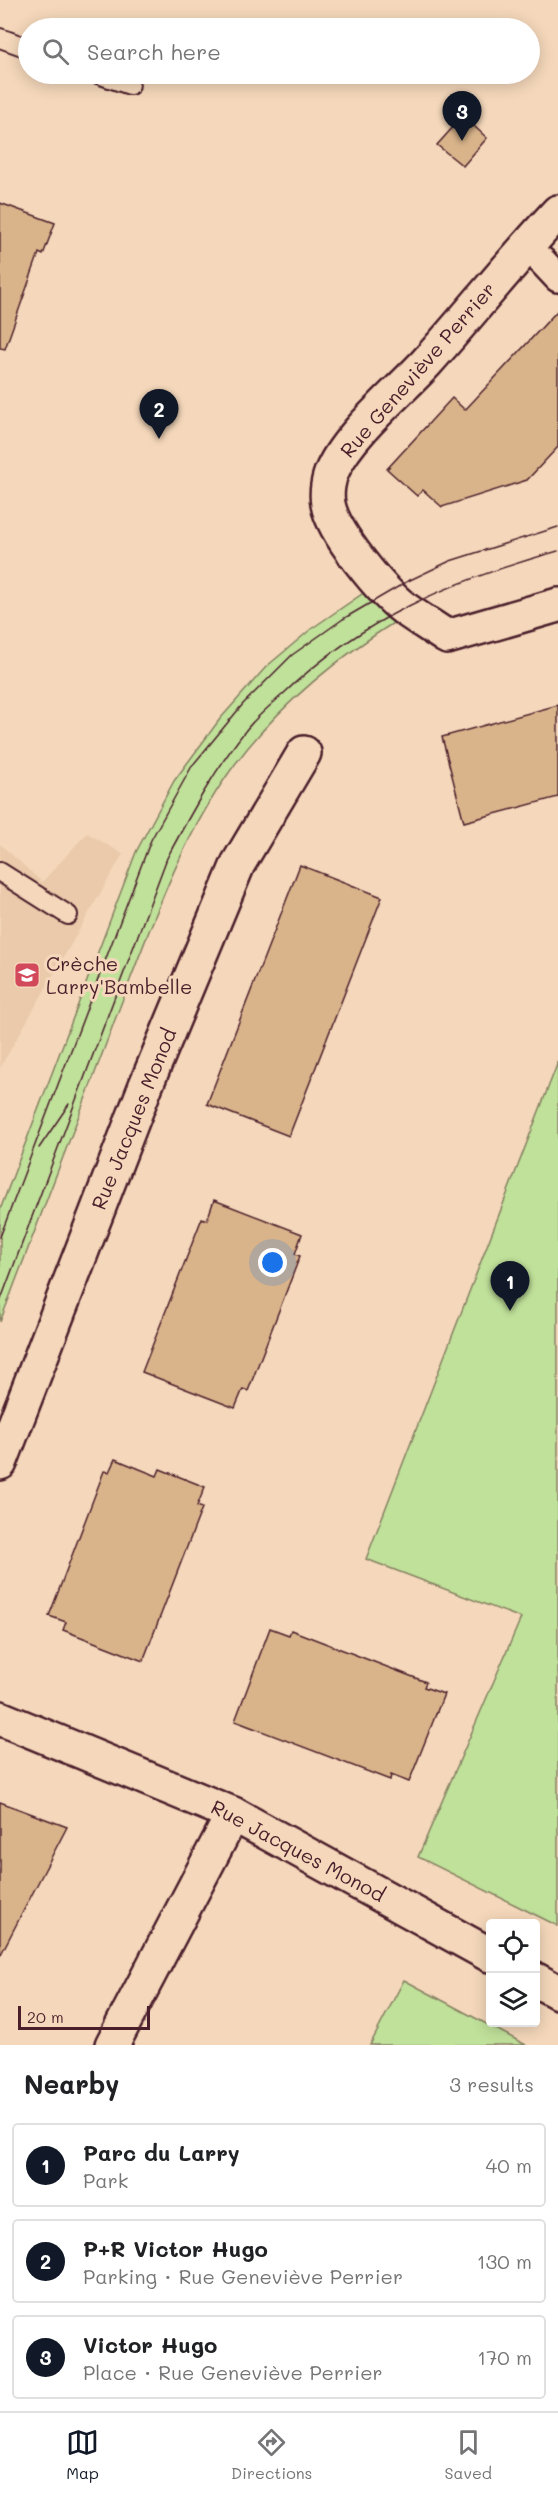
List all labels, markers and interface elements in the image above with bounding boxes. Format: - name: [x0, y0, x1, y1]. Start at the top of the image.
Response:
- search box: [18, 18, 540, 84]
- icon: search: [39, 35, 72, 68]
- text: Search here: [87, 37, 221, 66]
- pin: 3: [442, 92, 482, 141]
- street label: Rue Geneviève Perrier: [334, 276, 501, 463]
- pin: 2: [140, 390, 178, 439]
- place label: Crèche Larry'Bambelle: [46, 950, 192, 999]
- school or university icon: Crèche Larry'Bambelle: [12, 960, 42, 990]
- street label: Rue Jacques Monod: [85, 1024, 181, 1213]
- your location: [258, 1248, 287, 1277]
- pin: 1: [490, 1262, 530, 1311]
- street label: Rue Jacques Monod: [207, 1793, 390, 1907]
- map controls: [486, 1919, 540, 2027]
- button: locate: [486, 1919, 540, 1973]
- button: layers: [486, 1973, 540, 2027]
- scale bar: [18, 2003, 150, 2030]
- text: 20 m: [27, 2006, 64, 2027]
- text: Nearby: [24, 2067, 119, 2101]
- text: 3 results: [449, 2071, 534, 2097]
- text: Parc du Larry: [83, 2138, 240, 2167]
- text: 1: [41, 2152, 50, 2178]
- text: 40 m: [486, 2152, 532, 2178]
- text: Park: [83, 2167, 128, 2193]
- text: P+R Victor Hugo: [83, 2234, 268, 2263]
- text: 2: [40, 2248, 51, 2274]
- text: 130 m: [477, 2248, 532, 2274]
- text: Parking · Rue Geneviève Perrier: [83, 2263, 403, 2289]
- text: Victor Hugo: [83, 2330, 217, 2359]
- text: 3: [40, 2344, 52, 2370]
- text: 170 m: [477, 2344, 532, 2370]
- text: Place · Rue Geneviève Perrier: [83, 2359, 383, 2385]
- tab: Map: [66, 2426, 99, 2483]
- tab: Directions: [231, 2426, 312, 2483]
- tab: Saved: [444, 2426, 492, 2483]

